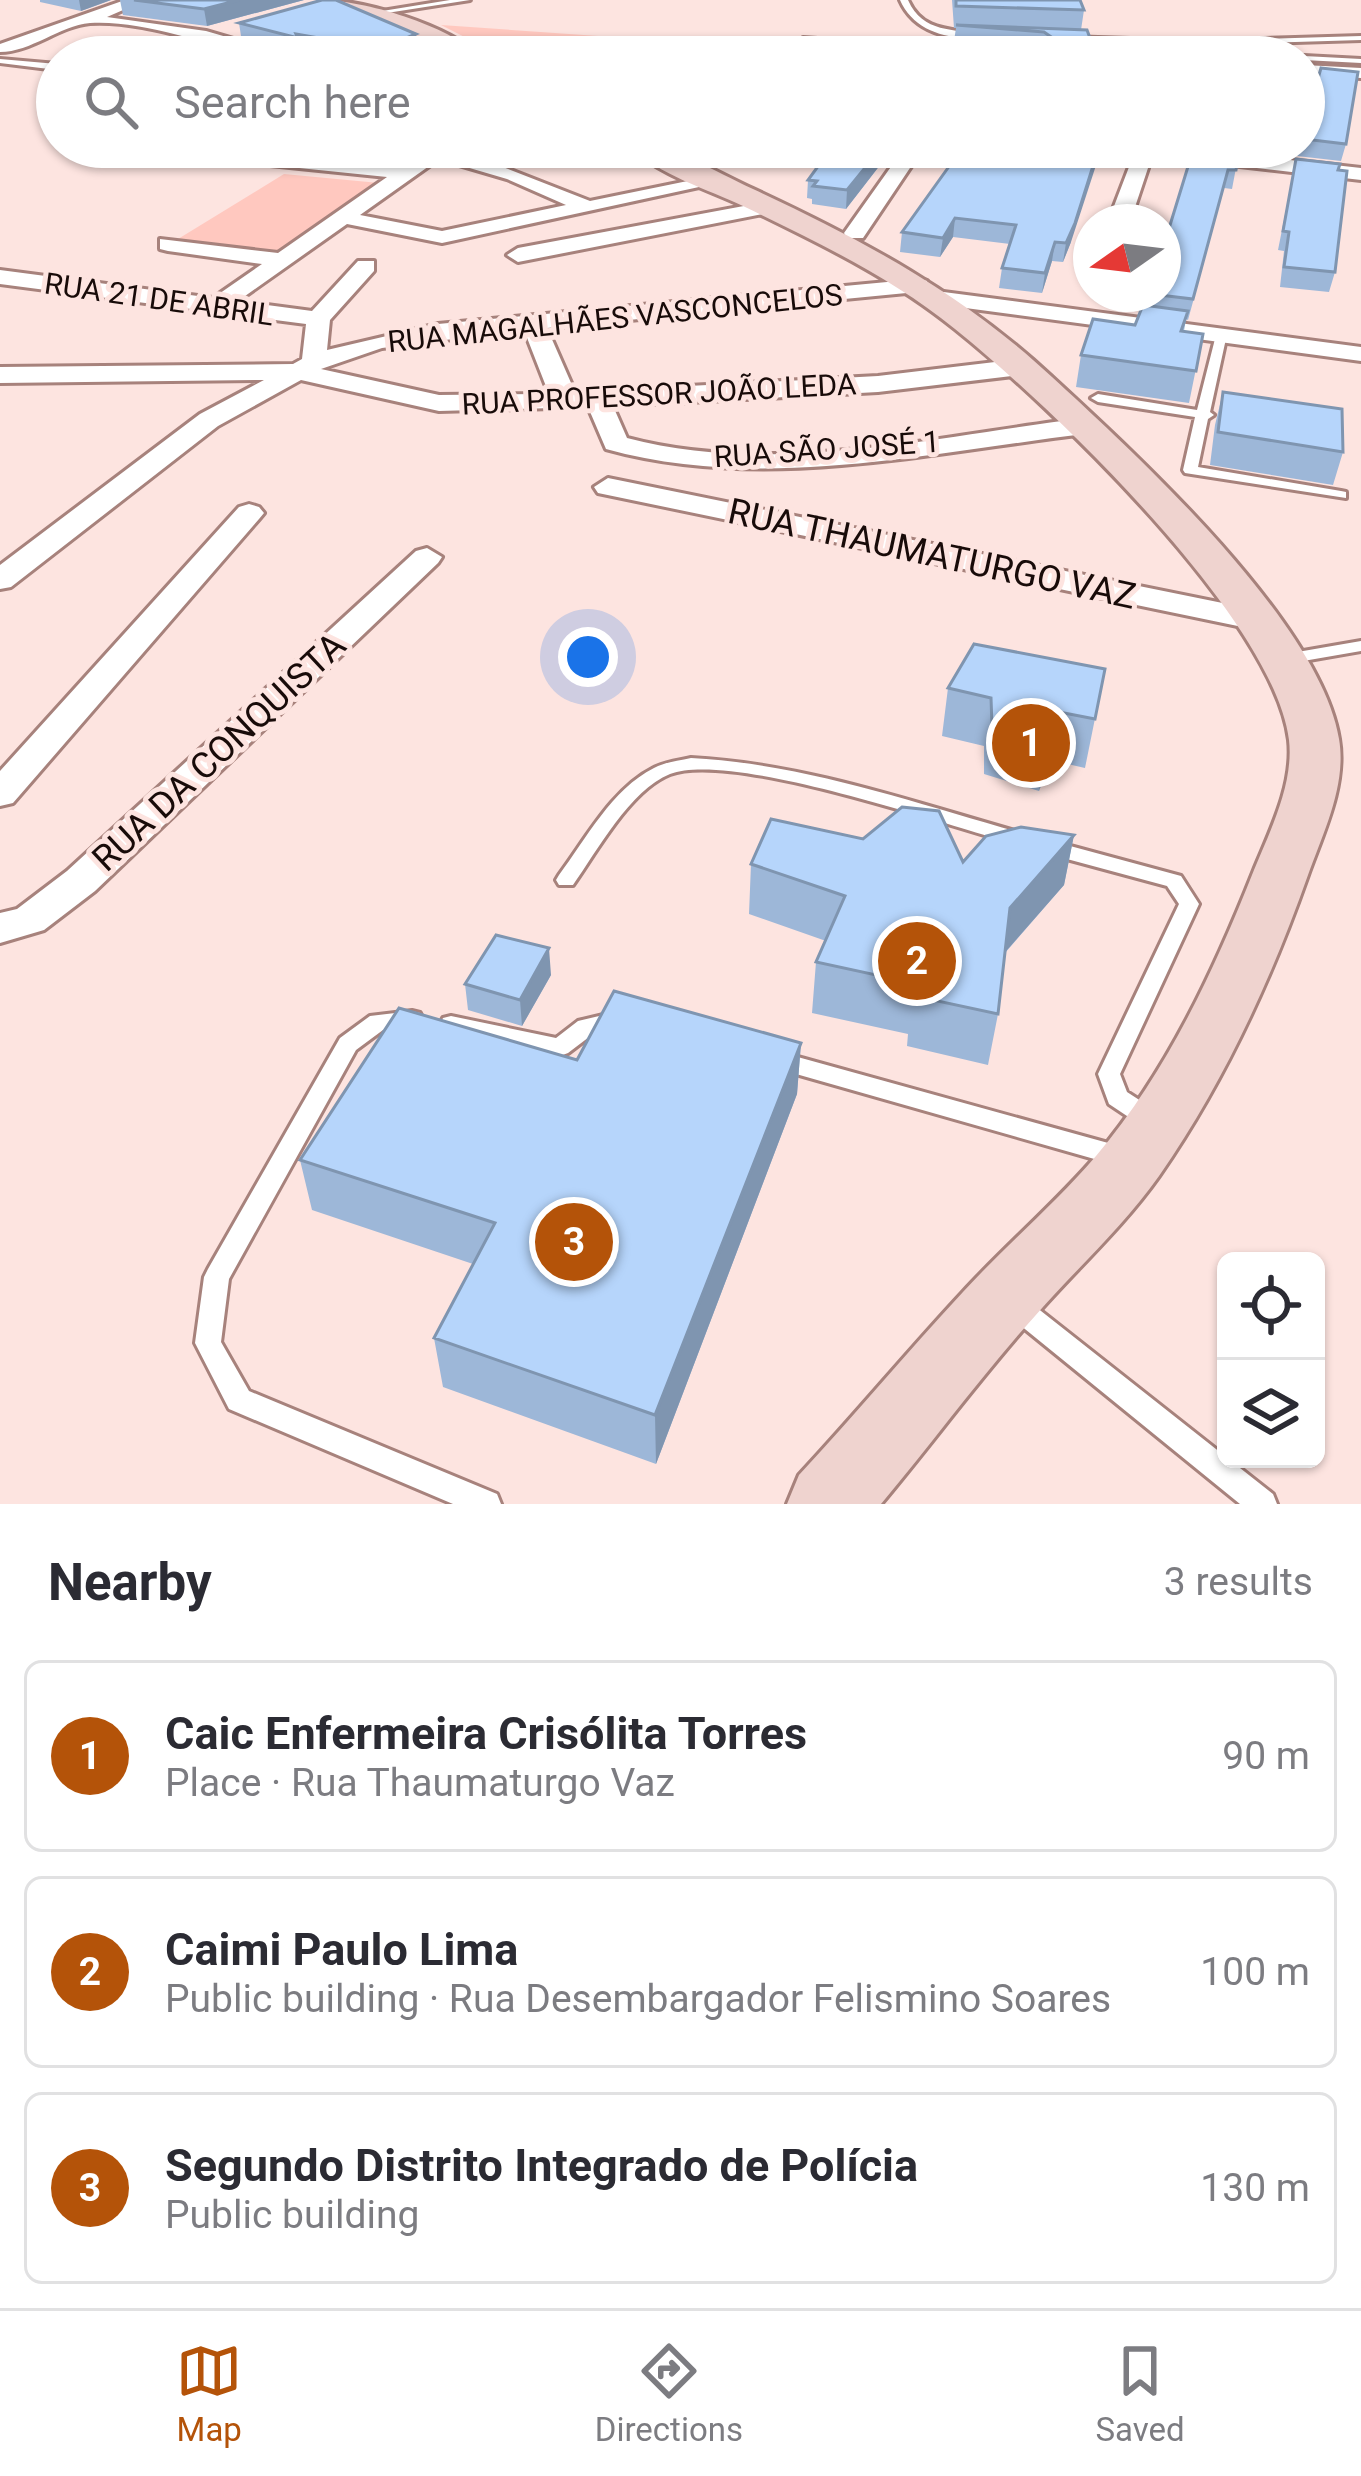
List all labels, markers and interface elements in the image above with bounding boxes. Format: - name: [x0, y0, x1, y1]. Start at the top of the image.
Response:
- search box: [36, 36, 1325, 168]
- icon: search: [78, 69, 144, 135]
- text: Search here: [174, 76, 411, 129]
- north arrow: [1073, 204, 1181, 312]
- street label: RUA 21 DE ABRIL: [42, 266, 276, 332]
- street label: RUA MAGALHÃES VASCONCELOS: [386, 277, 844, 359]
- street label: RUA PROFESSOR JOÃO LEDA: [461, 366, 858, 422]
- street label: RUA SÃO JOSÉ 1: [713, 424, 941, 474]
- street label: RUA THAUMATURGO VAZ: [724, 490, 1140, 618]
- street label: RUA DA CONQUISTA: [84, 624, 354, 880]
- your location: [558, 627, 618, 687]
- pin: 1: [992, 698, 1070, 788]
- pin: 2: [878, 916, 956, 1006]
- pin: 3: [535, 1197, 613, 1287]
- map controls: [1217, 1252, 1325, 1468]
- button: locate: [1217, 1252, 1325, 1360]
- button: layers: [1217, 1360, 1325, 1468]
- text: Nearby: [48, 1553, 212, 1612]
- text: 3 results: [1164, 1559, 1313, 1605]
- text: Caic Enfermeira Crisólita Torres: [165, 1707, 807, 1760]
- text: 1: [79, 1733, 101, 1779]
- text: 90 m: [1222, 1733, 1310, 1779]
- text: Place · Rua Thaumaturgo Vaz: [165, 1760, 675, 1806]
- text: Caimi Paulo Lima: [165, 1923, 518, 1976]
- text: 2: [79, 1949, 101, 1995]
- text: 100 m: [1200, 1949, 1310, 1995]
- text: Public building · Rua Desembargador Felismino Soares: [165, 1976, 1111, 2022]
- text: Segundo Distrito Integrado de Polícia: [165, 2139, 918, 2192]
- text: 3: [79, 2165, 101, 2211]
- text: 130 m: [1200, 2165, 1310, 2211]
- text: Public building: [165, 2192, 419, 2238]
- tab: Map: [176, 2338, 242, 2449]
- tab: Directions: [595, 2338, 743, 2449]
- tab: Saved: [1096, 2338, 1185, 2449]

